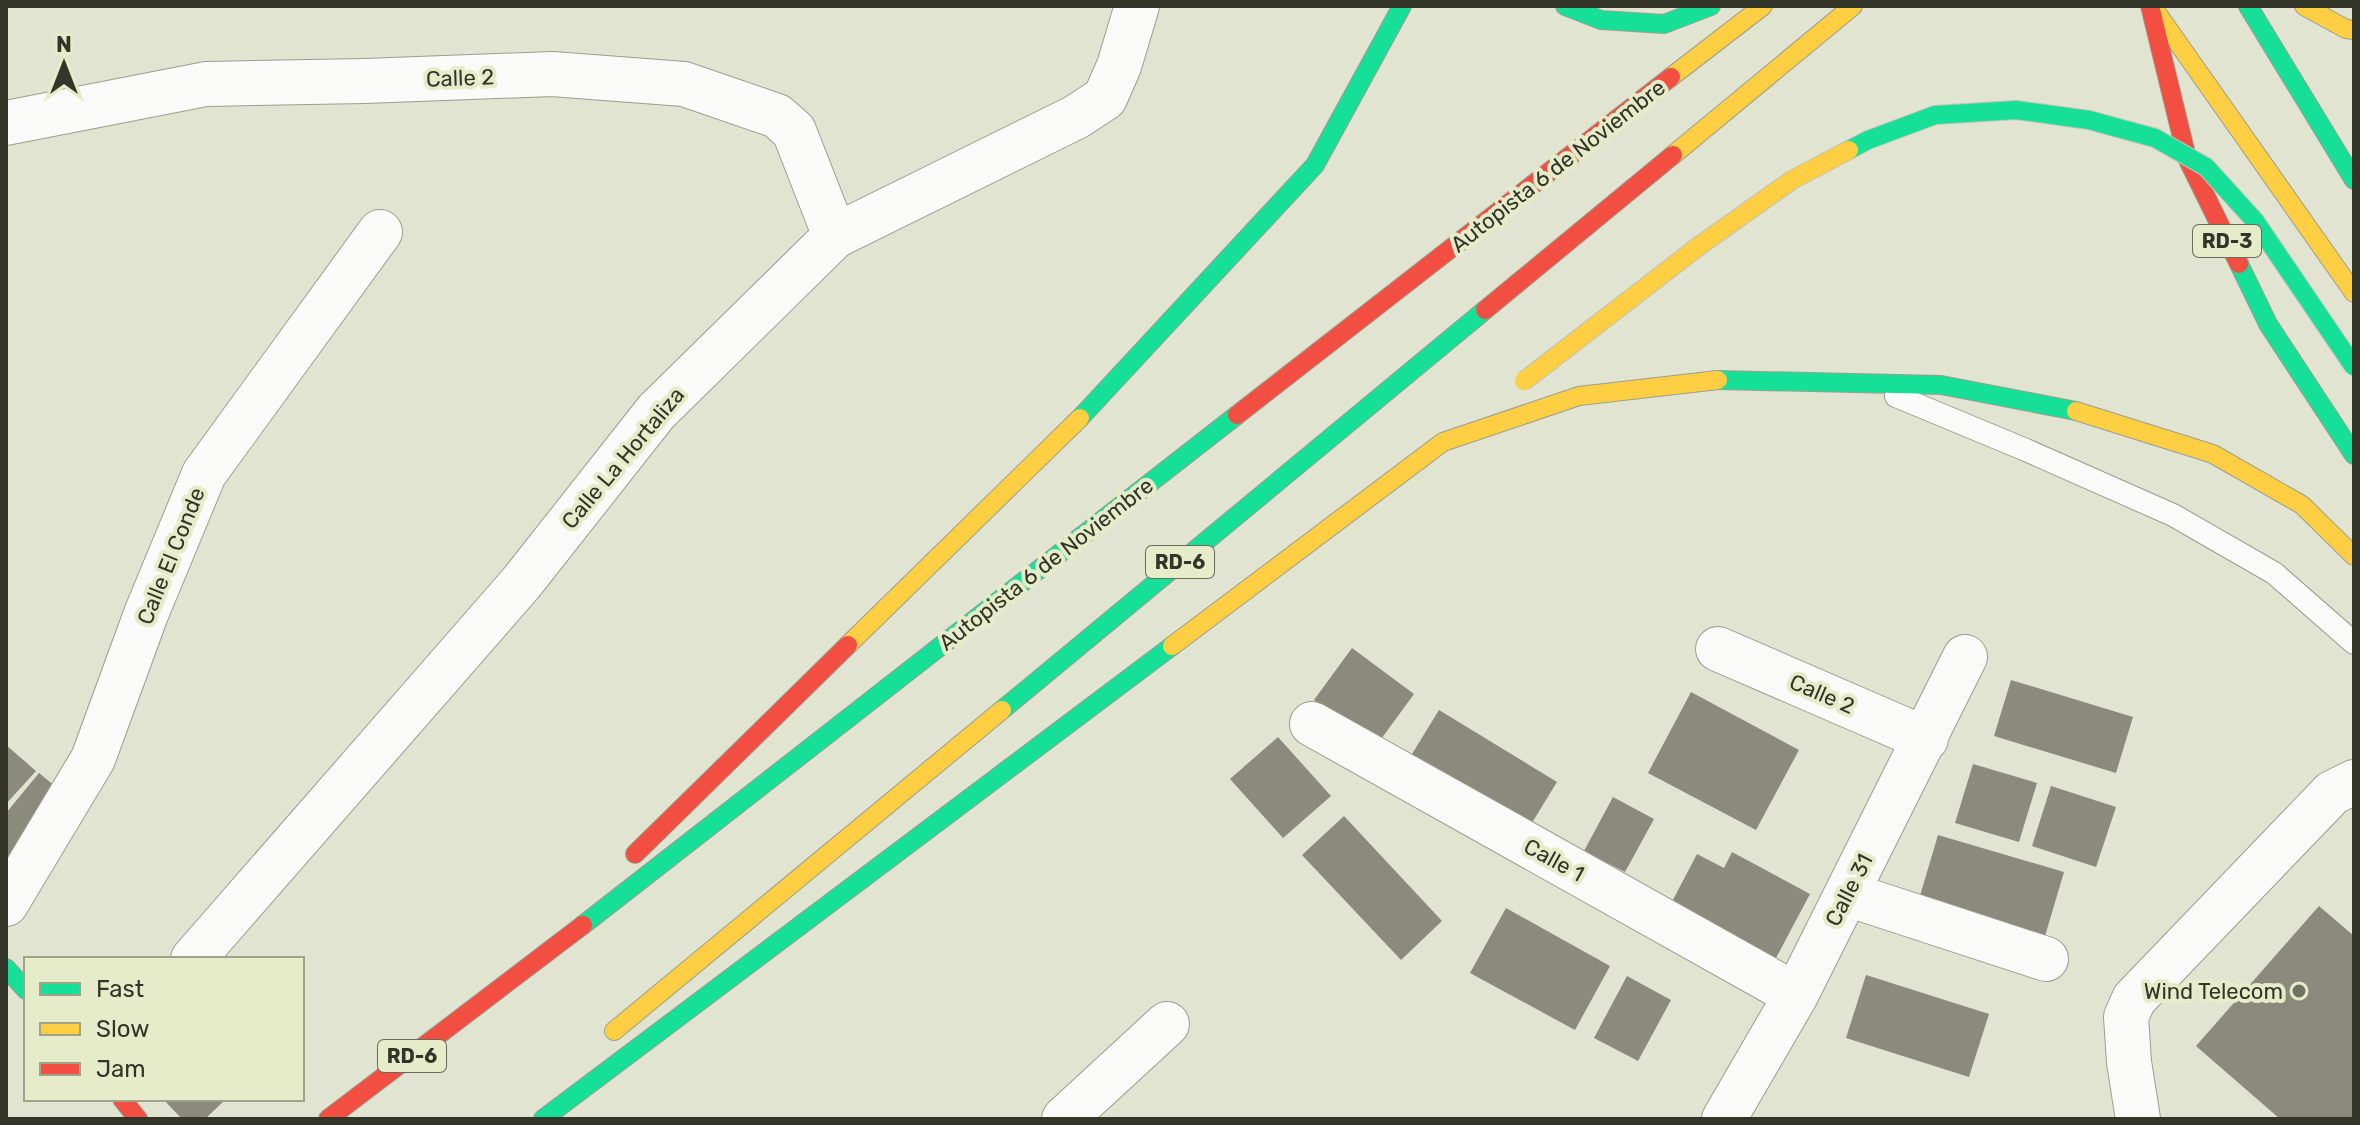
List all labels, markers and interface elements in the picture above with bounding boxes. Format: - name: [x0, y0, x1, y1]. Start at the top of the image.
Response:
- north arrow: [24, 24, 104, 104]
- text: N: [56, 31, 72, 58]
- street label: Calle 2: [425, 63, 495, 93]
- street label: Autopista 6 de Noviembre: [1445, 74, 1671, 258]
- road number: RD-3: [2193, 225, 2261, 257]
- street label: Calle La Hortaliza: [556, 382, 690, 534]
- street label: Autopista 6 de Noviembre: [933, 472, 1159, 656]
- street label: Calle El Conde: [131, 484, 211, 628]
- road number: RD-6: [1146, 546, 1214, 578]
- street label: Calle 2: [1785, 668, 1859, 720]
- street label: Calle 1: [1519, 833, 1589, 887]
- street label: Calle 31: [1819, 849, 1879, 931]
- legend: [24, 957, 304, 1101]
- text: Fast: [96, 975, 144, 1003]
- place label: Wind Telecom: [2144, 978, 2283, 1005]
- marker: Wind Telecom: [2290, 982, 2308, 1000]
- text: Slow: [96, 1015, 149, 1043]
- road number: RD-6: [378, 1040, 446, 1072]
- text: Jam: [96, 1055, 146, 1083]

